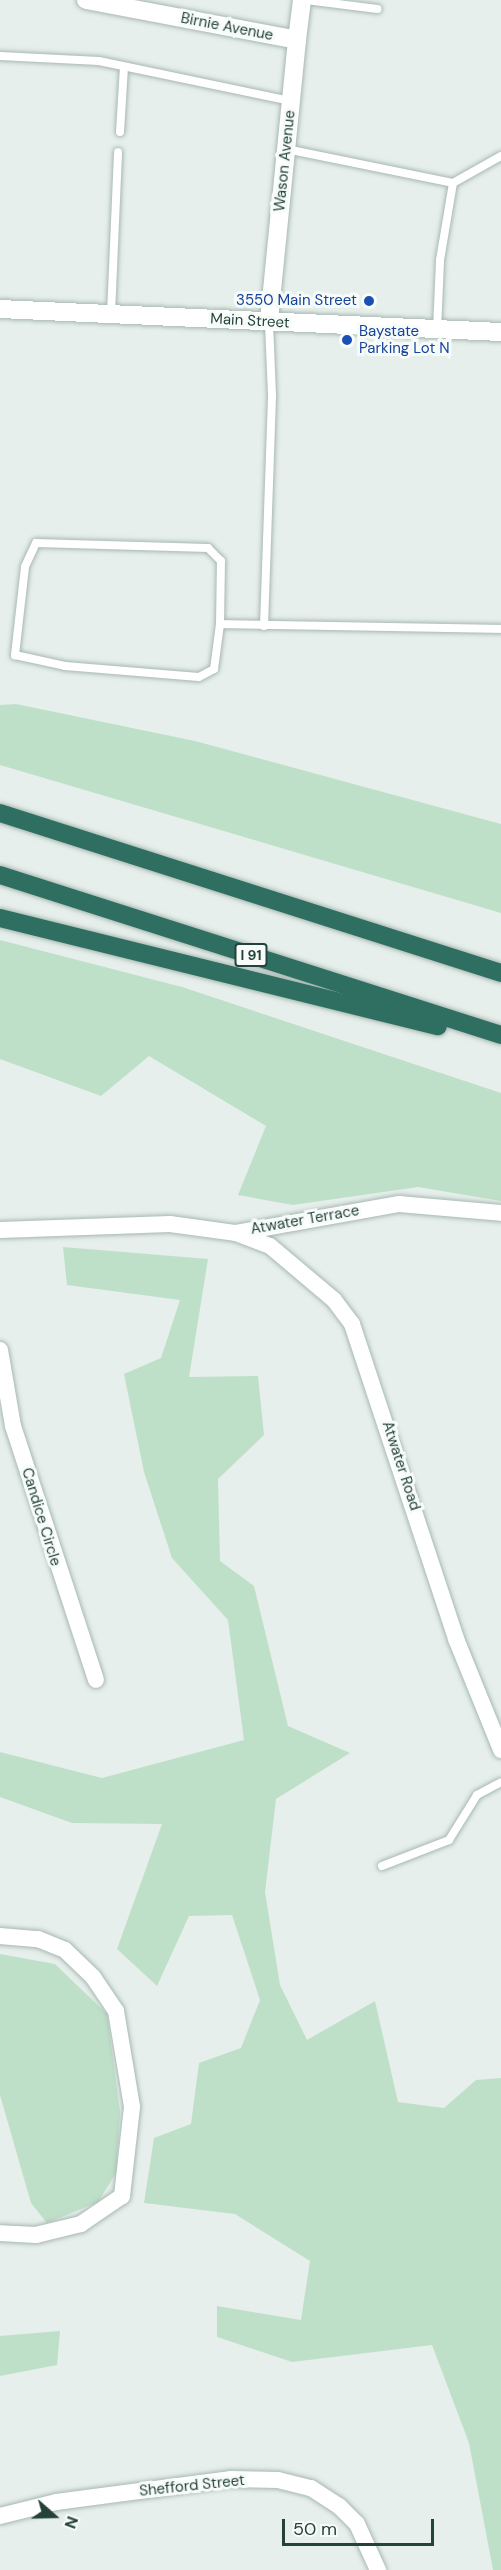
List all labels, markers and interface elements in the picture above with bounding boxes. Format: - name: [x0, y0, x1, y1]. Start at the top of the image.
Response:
- street label: Birnie Avenue: [179, 9, 275, 45]
- street label: Wason Avenue: [271, 109, 299, 213]
- place label: 3550 Main Street: [236, 292, 357, 310]
- marker: 3550 Main Street: [362, 294, 376, 308]
- street label: Main Street: [210, 310, 290, 332]
- place label: Baystate Parking Lot N: [359, 322, 450, 357]
- marker: Baystate Parking Lot N: [340, 333, 354, 347]
- road number: I 91: [234, 944, 268, 966]
- street label: Atwater Terrace: [249, 1202, 361, 1238]
- street label: Atwater Road: [378, 1419, 424, 1513]
- street label: Candice Circle: [18, 1466, 64, 1568]
- street label: Shefford Street: [138, 2472, 246, 2500]
- north arrow: [24, 2486, 84, 2546]
- scale bar: [285, 2507, 436, 2545]
- text: N: [60, 2513, 83, 2531]
- text: 50 m: [293, 2517, 337, 2541]

